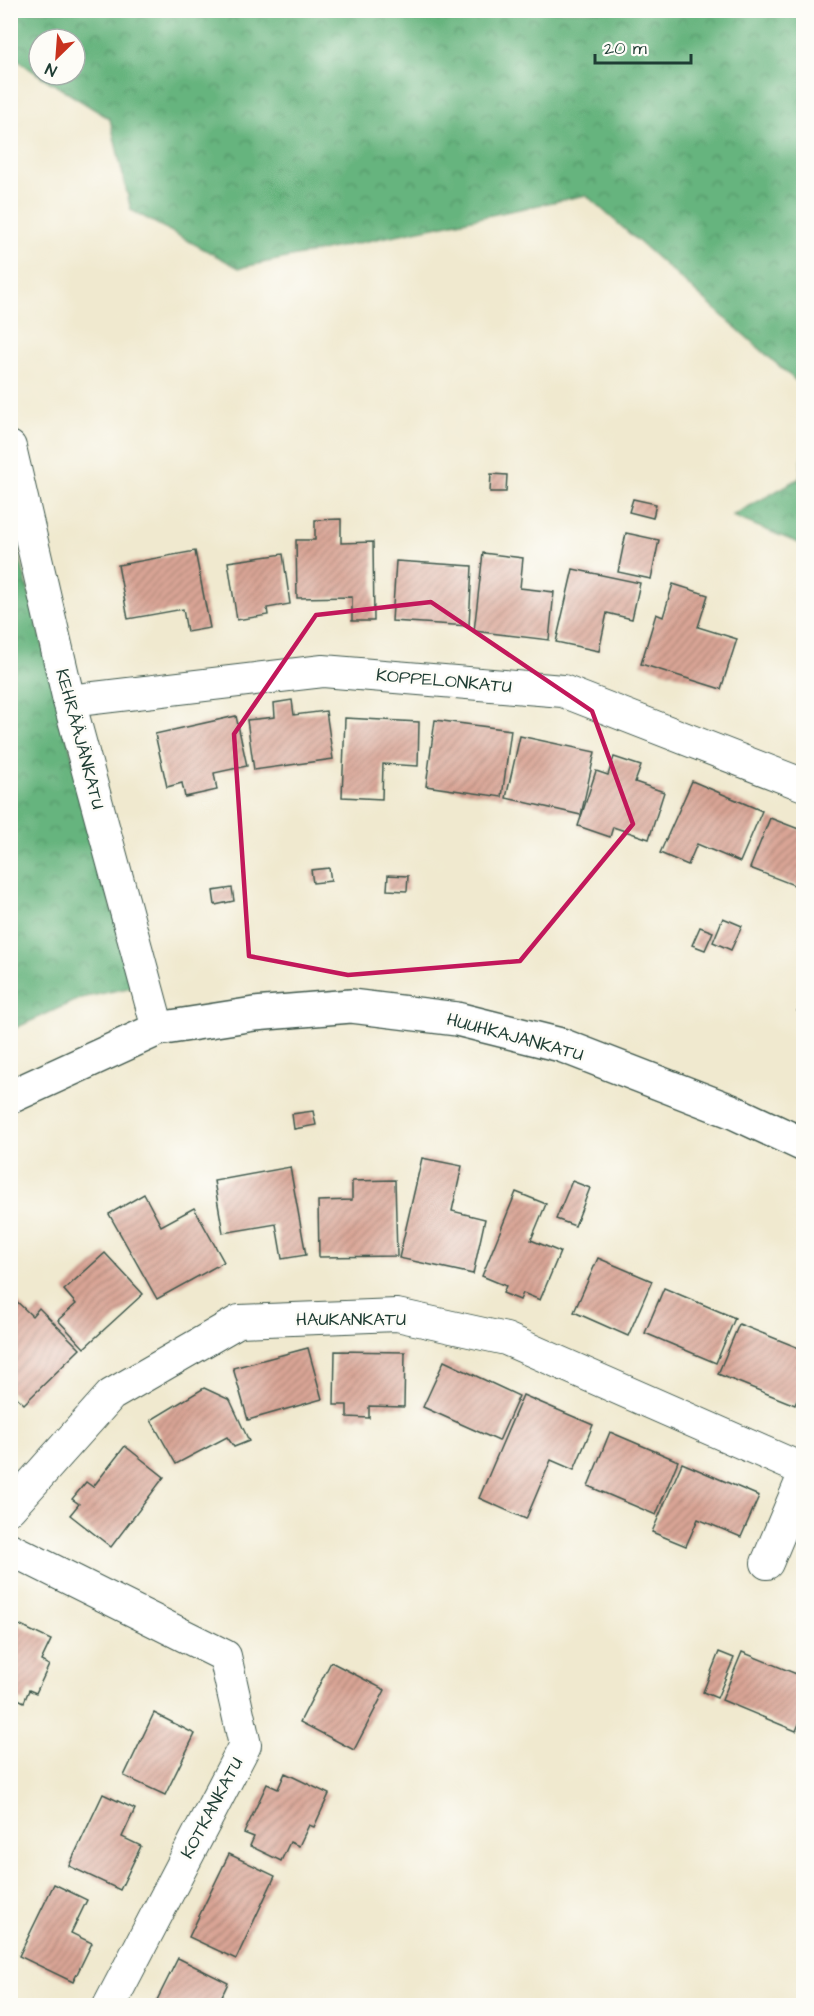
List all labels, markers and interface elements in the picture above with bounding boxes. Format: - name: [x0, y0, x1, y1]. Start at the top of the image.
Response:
- north arrow: [27, 27, 87, 87]
- scale bar: [595, 27, 691, 65]
- text: 20 m: [604, 36, 647, 61]
- text: N: [42, 58, 60, 82]
- street label: KOPPELONKATU: [375, 663, 513, 699]
- street label: KEHRÄÄJÄNKATU: [49, 666, 111, 812]
- street label: HUUHKAJANKATU: [444, 1007, 586, 1067]
- street label: HAUKANKATU: [296, 1307, 406, 1332]
- street label: KOTKANKATU: [175, 1753, 249, 1863]

